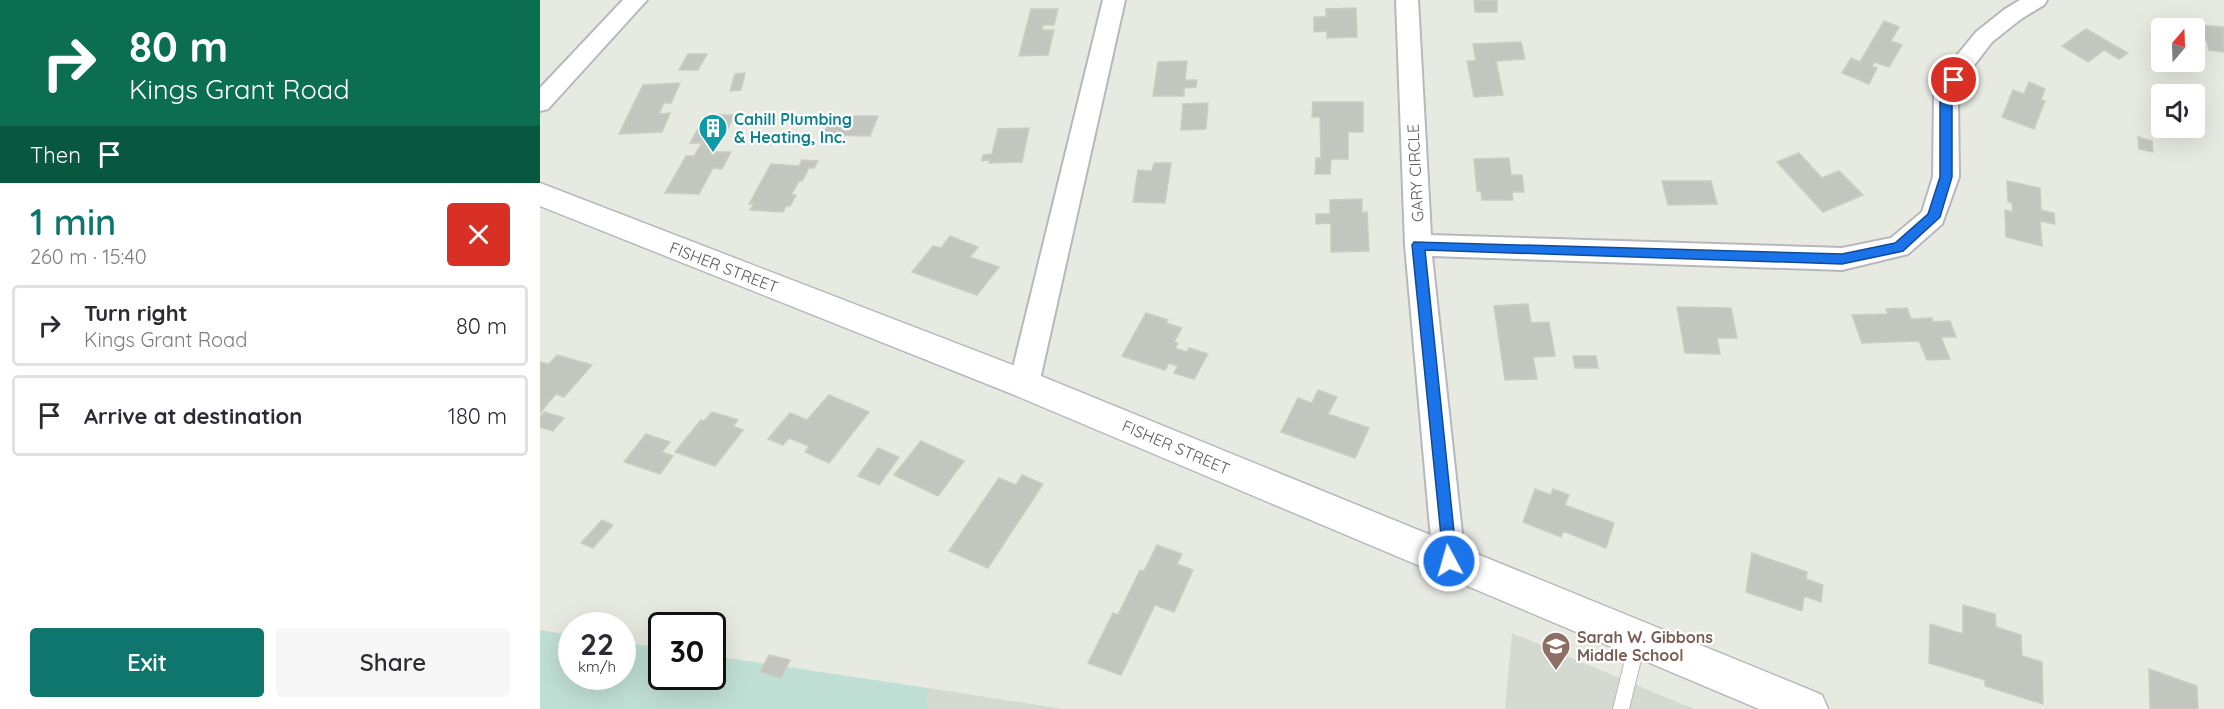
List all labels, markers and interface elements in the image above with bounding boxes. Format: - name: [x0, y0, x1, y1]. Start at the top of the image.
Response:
- north arrow: [2151, 18, 2205, 72]
- map controls: [2151, 18, 2205, 138]
- text: 80 m: [129, 20, 228, 73]
- icon: right: [30, 24, 108, 102]
- pin: [1928, 54, 1979, 105]
- icon: arrive: [1937, 63, 1970, 96]
- text: Kings Grant Road: [129, 72, 350, 106]
- button: sound: [2151, 84, 2205, 138]
- place label: Cahill Plumbing & Heating, Inc.: [734, 109, 852, 147]
- building icon: Cahill Plumbing & Heating, Inc.: [697, 112, 729, 154]
- street label: GARY CIRCLE: [1402, 123, 1428, 223]
- icon: arrive: [93, 138, 126, 171]
- text: Then: [30, 141, 81, 169]
- text: 1 min: [30, 199, 116, 244]
- button: close: [447, 203, 510, 266]
- street label: FISHER STREET: [667, 237, 782, 297]
- text: 260 m · 15:40: [30, 244, 147, 269]
- text: Turn right: [84, 299, 188, 327]
- icon: right: [33, 309, 66, 342]
- text: 80 m: [456, 312, 507, 340]
- text: Kings Grant Road: [84, 327, 247, 352]
- icon: arrive: [33, 399, 66, 432]
- text: Arrive at destination: [84, 402, 302, 430]
- text: 180 m: [448, 402, 507, 430]
- street label: FISHER STREET: [1119, 415, 1233, 479]
- position arrow: [1417, 529, 1481, 593]
- speed limit sign: 30: [648, 612, 726, 690]
- text: 22: [580, 625, 614, 663]
- place label: Sarah W. Gibbons Middle School: [1577, 627, 1713, 665]
- button: Exit: [30, 628, 264, 697]
- button: Share: [276, 628, 510, 697]
- school or university icon: Sarah W. Gibbons Middle School: [1540, 630, 1572, 672]
- text: km/h: [578, 657, 616, 676]

